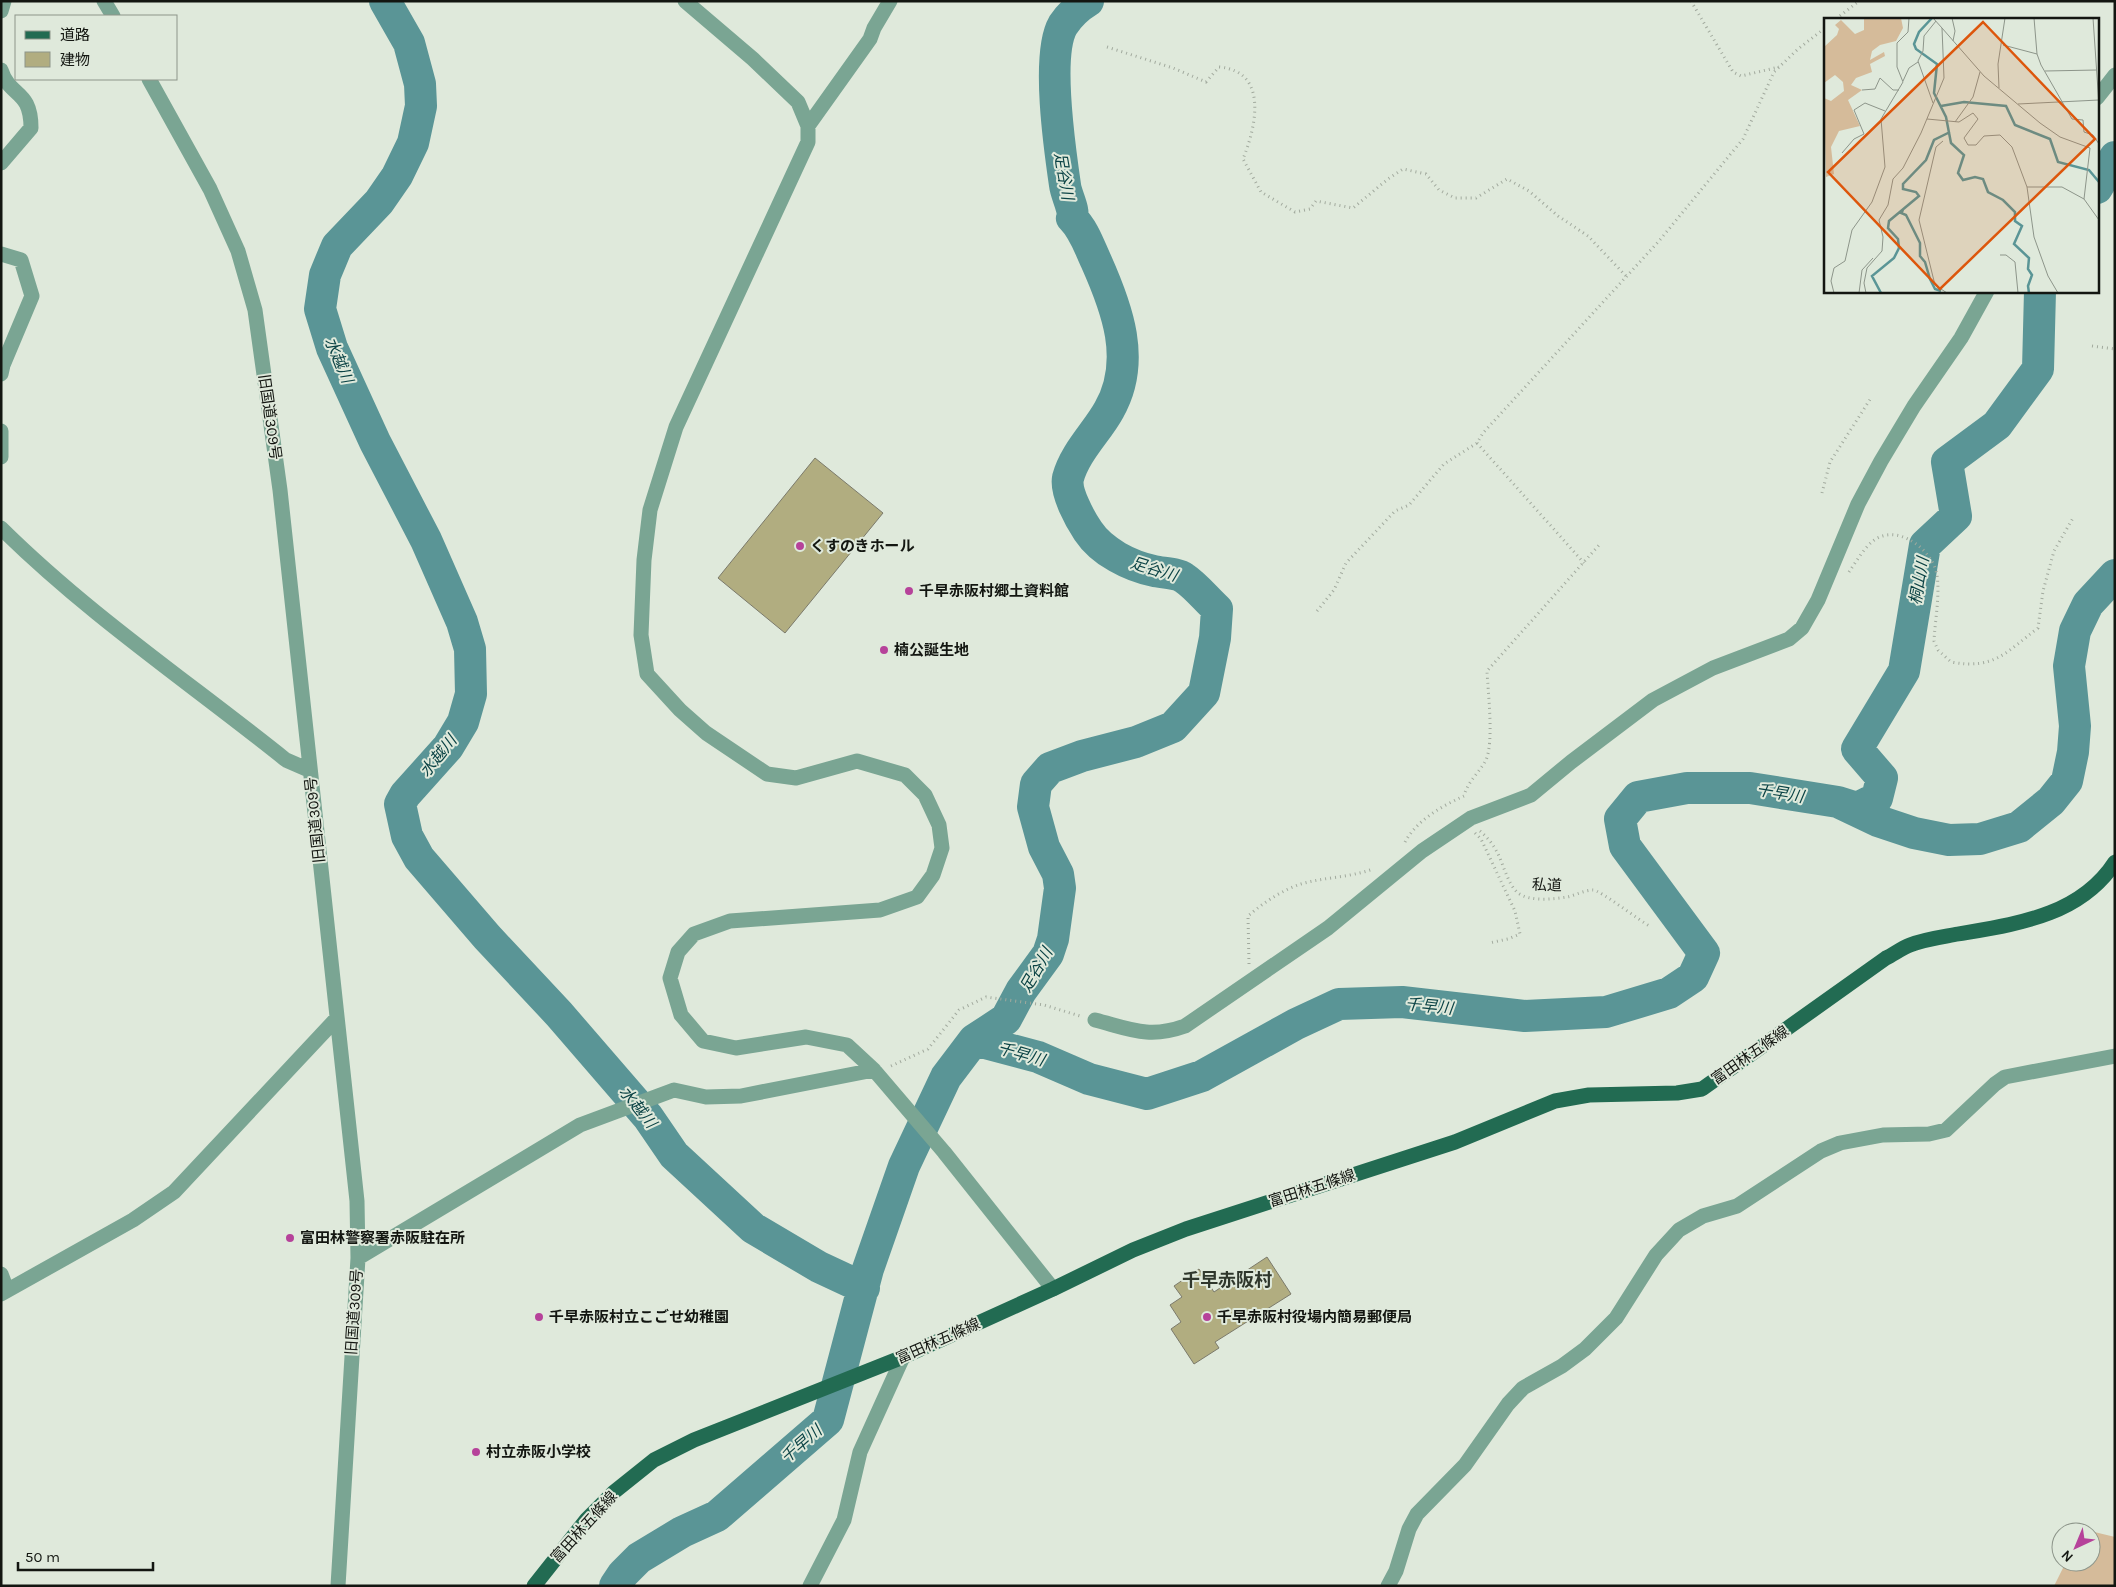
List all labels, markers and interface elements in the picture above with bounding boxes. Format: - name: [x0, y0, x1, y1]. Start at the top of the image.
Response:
- legend: [15, 15, 178, 80]
- inset map: [1824, 18, 2098, 292]
- text: 道路: [60, 26, 90, 44]
- text: 建物: [60, 51, 90, 69]
- water label: 足谷川: [1050, 151, 1078, 203]
- water label: 水越川: [321, 334, 358, 388]
- street label: 旧国道309号: [255, 373, 285, 461]
- place label: くすのきホール: [810, 537, 915, 555]
- marker: くすのきホール: [794, 540, 806, 552]
- water label: 足谷川: [1128, 553, 1182, 586]
- water label: 桐山川: [1905, 554, 1933, 606]
- place label: 千早赤阪村郷土資料館: [919, 582, 1069, 600]
- marker: 千早赤阪村郷土資料館: [903, 585, 915, 597]
- place label: 楠公誕生地: [894, 641, 969, 659]
- marker: 楠公誕生地: [878, 644, 890, 656]
- water label: 水越川: [416, 730, 462, 781]
- street label: 旧国道309号: [302, 776, 328, 864]
- water label: 千早川: [1755, 780, 1807, 806]
- street label: 私道: [1532, 875, 1562, 895]
- water label: 足谷川: [1016, 943, 1057, 996]
- water label: 千早川: [1404, 994, 1456, 1018]
- street label: 富田林五條線: [1708, 1022, 1792, 1088]
- water label: 千早川: [995, 1038, 1049, 1070]
- water label: 水越川: [616, 1082, 662, 1133]
- street label: 富田林五條線: [1266, 1166, 1358, 1210]
- place label: 富田林警察署赤阪駐在所: [300, 1229, 465, 1247]
- marker: 富田林警察署赤阪駐在所: [284, 1232, 296, 1244]
- street label: 旧国道309号: [342, 1268, 366, 1356]
- district label: 千早赤阪村: [1182, 1269, 1272, 1291]
- place label: 千早赤阪村立こごせ幼稚園: [549, 1308, 729, 1326]
- place label: 千早赤阪村役場内簡易郵便局: [1217, 1308, 1412, 1326]
- marker: 千早赤阪村立こごせ幼稚園: [533, 1311, 545, 1323]
- marker: 千早赤阪村役場内簡易郵便局: [1201, 1311, 1213, 1323]
- street label: 富田林五條線: [893, 1314, 983, 1368]
- water label: 千早川: [777, 1420, 827, 1467]
- place label: 村立赤阪小学校: [486, 1443, 591, 1461]
- marker: 村立赤阪小学校: [470, 1446, 482, 1458]
- street label: 富田林五條線: [547, 1488, 621, 1566]
- north arrow: [2051, 1522, 2101, 1572]
- scale bar: [18, 1540, 152, 1572]
- text: N: [2058, 1546, 2077, 1566]
- text: 50 m: [25, 1548, 60, 1566]

